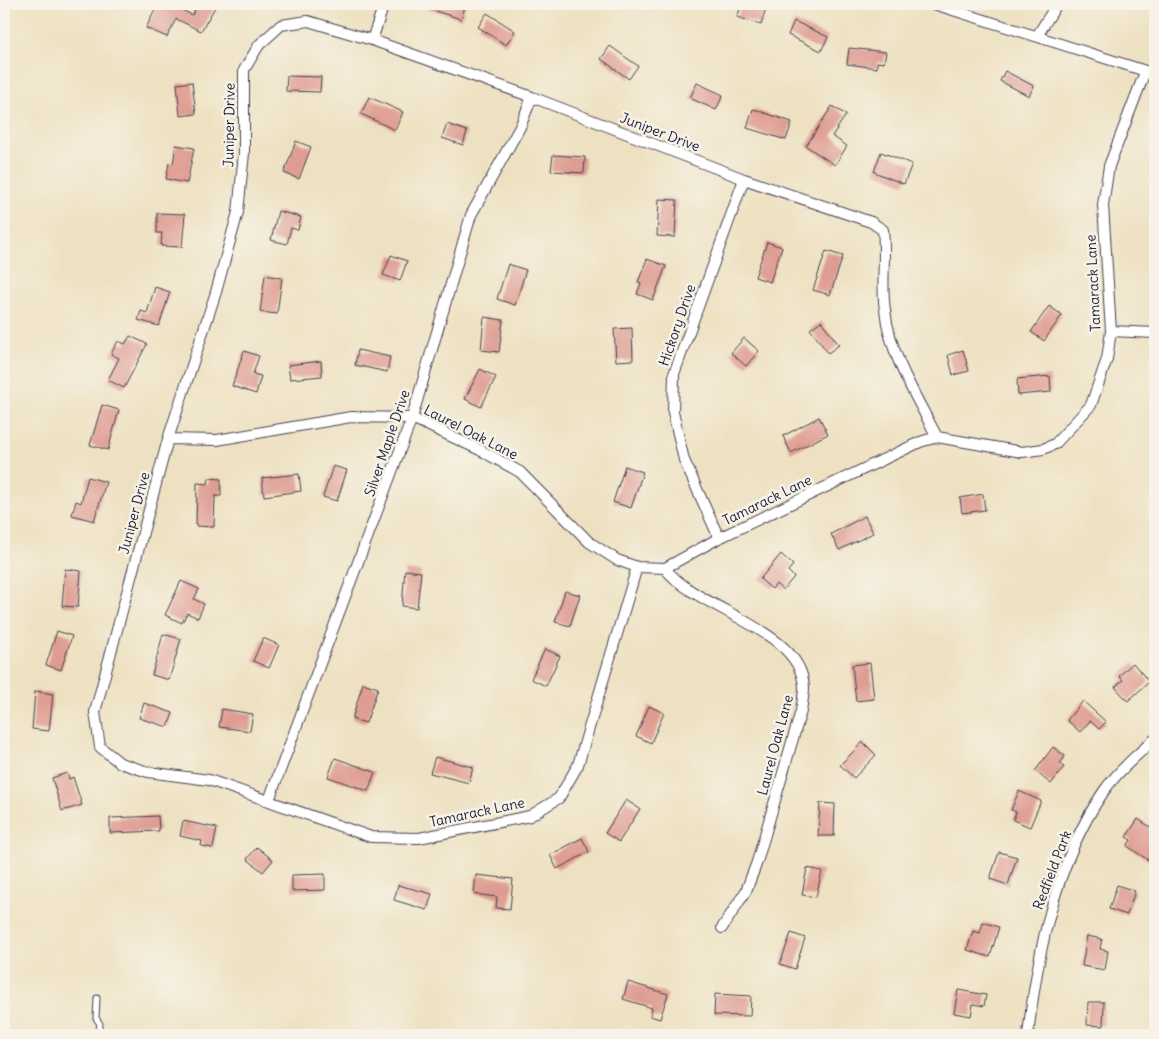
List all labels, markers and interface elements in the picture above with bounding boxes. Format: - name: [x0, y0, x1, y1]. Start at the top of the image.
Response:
- street label: Juniper Drive: [219, 83, 239, 167]
- street label: Juniper Drive: [617, 109, 703, 155]
- street label: Tamarack Lane: [1081, 234, 1105, 332]
- street label: Hickory Drive: [655, 282, 699, 368]
- street label: Silver Maple Drive: [360, 387, 414, 499]
- street label: Laurel Oak Lane: [421, 401, 521, 463]
- street label: Juniper Drive: [114, 470, 154, 556]
- street label: Tamarack Lane: [719, 471, 815, 529]
- street label: Laurel Oak Lane: [753, 693, 797, 797]
- street label: Tamarack Lane: [428, 793, 526, 831]
- street label: Redfield Park: [1029, 828, 1075, 912]

